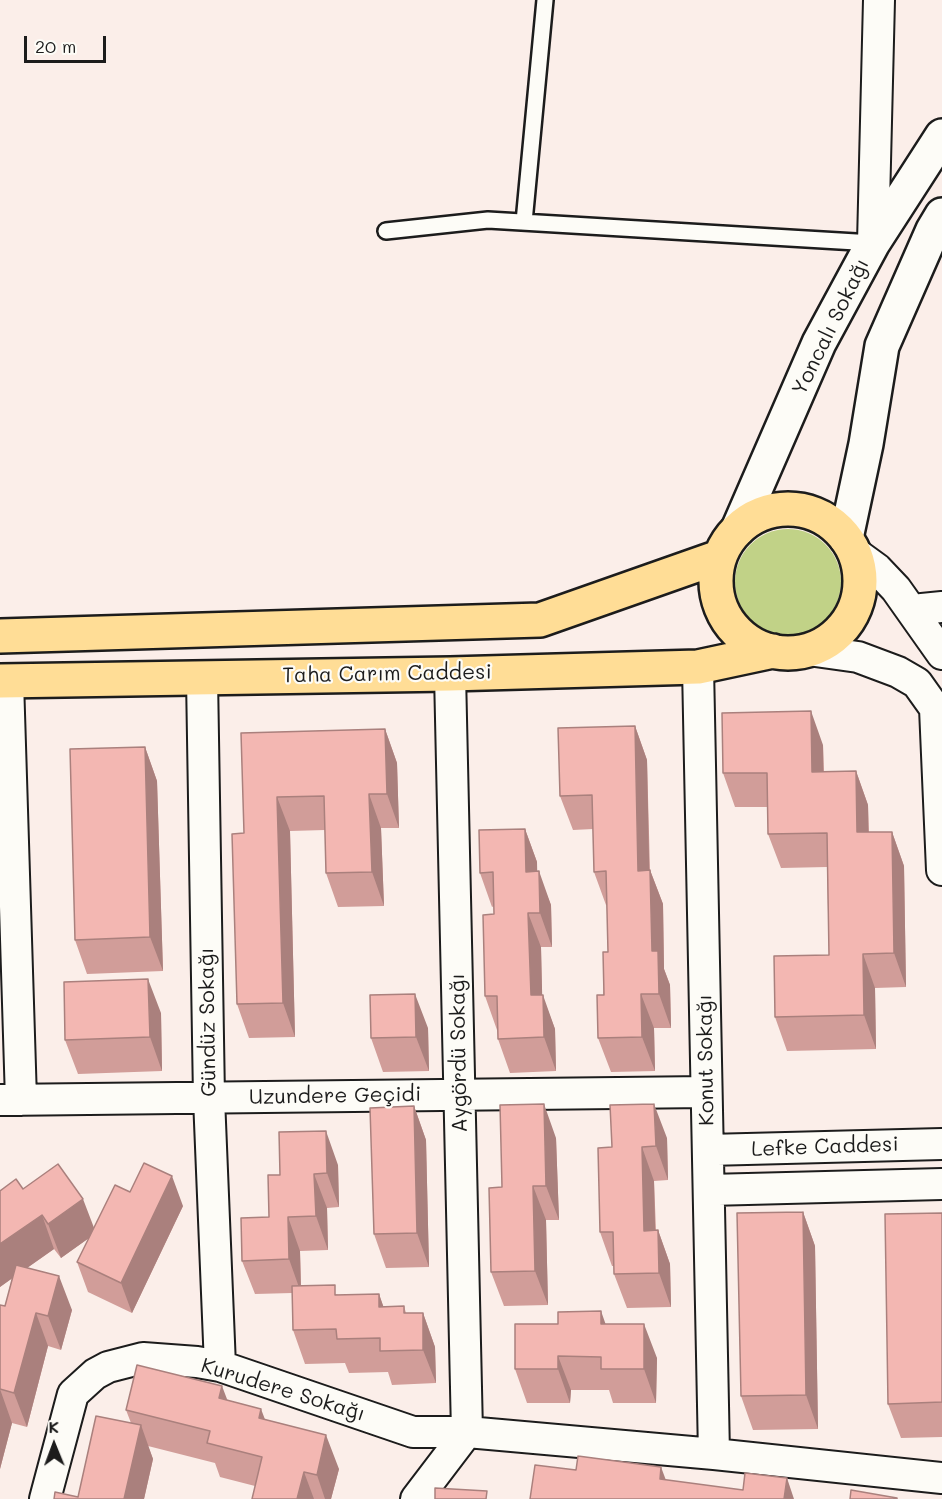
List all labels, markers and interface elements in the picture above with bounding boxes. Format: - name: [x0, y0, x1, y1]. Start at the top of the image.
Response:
- scale bar: [27, 24, 110, 62]
- text: 20 m: [35, 34, 76, 58]
- street label: Yoncalı Sokağı: [787, 254, 875, 400]
- street label: Taha Carım Caddesi: [282, 660, 492, 688]
- street label: Gündüz Sokağı: [194, 947, 222, 1097]
- street label: Aygördü Sokağı: [445, 973, 473, 1133]
- street label: Konut Sokağı: [692, 994, 720, 1126]
- street label: Uzundere Geçidi: [249, 1082, 421, 1110]
- street label: Lefke Caddesi: [751, 1132, 899, 1162]
- street label: Kurudere Sokağı: [198, 1353, 368, 1427]
- north arrow: [24, 1415, 84, 1475]
- text: K: [48, 1416, 59, 1437]

